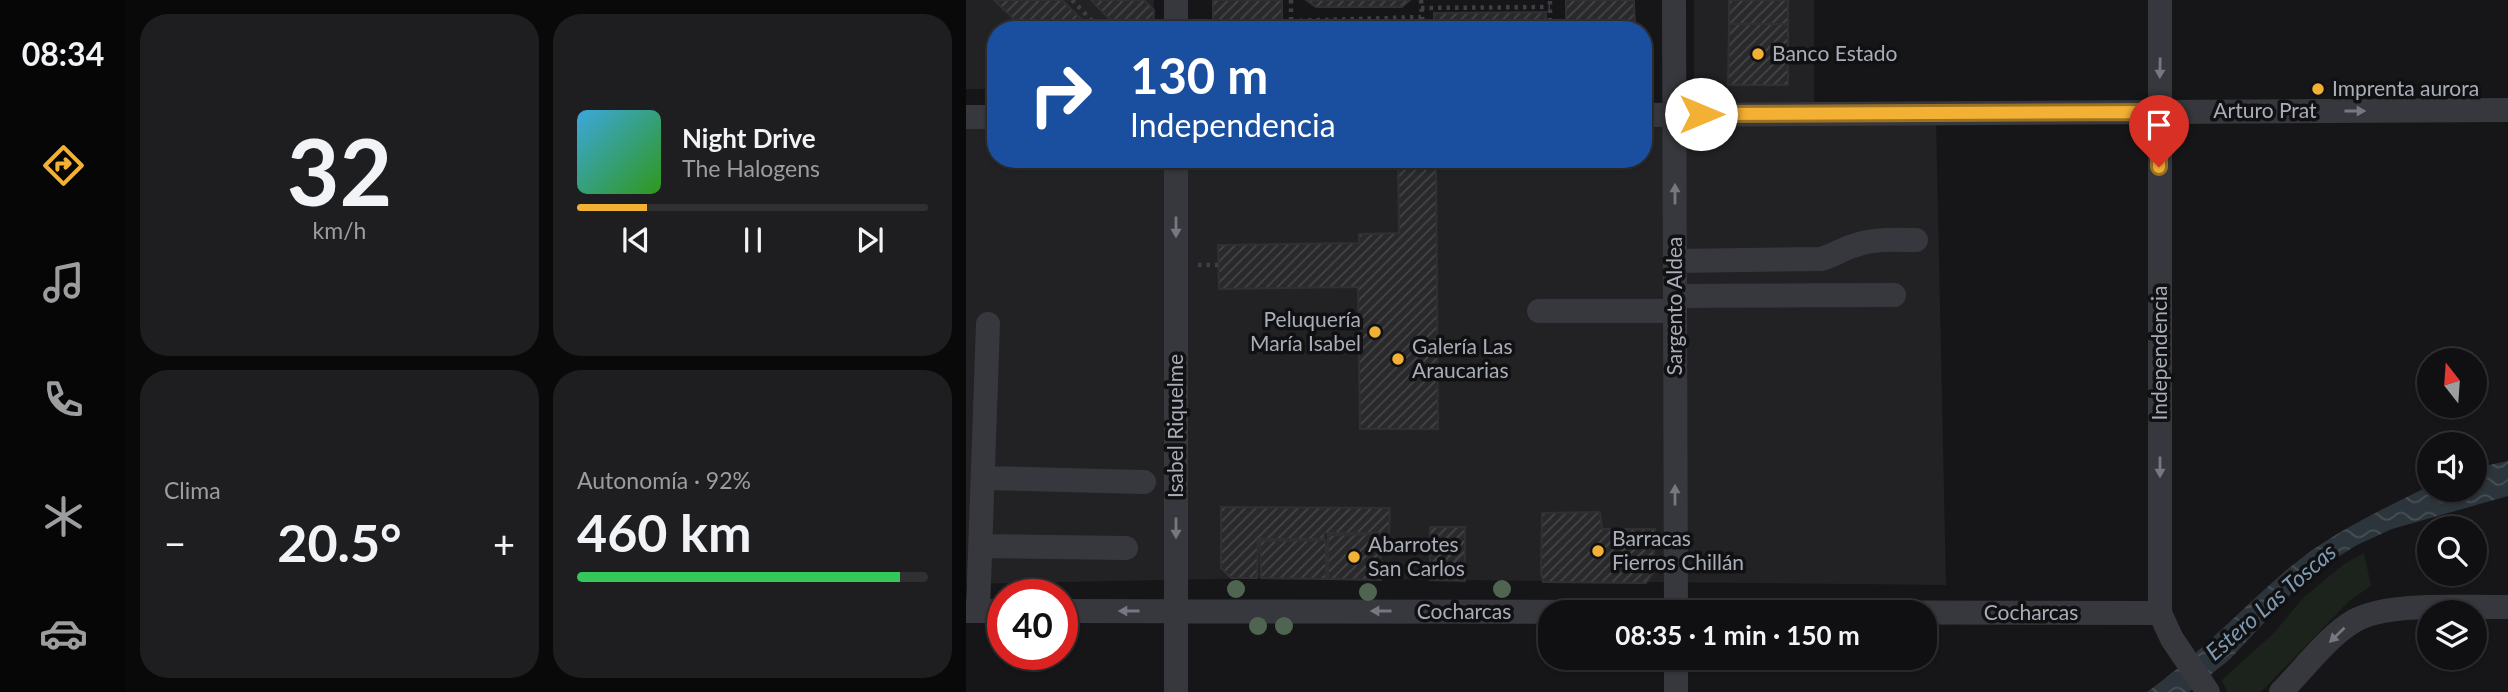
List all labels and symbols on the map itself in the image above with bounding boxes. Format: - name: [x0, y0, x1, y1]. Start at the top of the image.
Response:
- place label: Banco Estado: [1772, 40, 1897, 65]
- marker: Banco Estado: [1750, 46, 1766, 62]
- one-way arrow: [2154, 57, 2165, 79]
- place label: Imprenta aurora: [2332, 75, 2479, 100]
- position arrow: [1664, 77, 1738, 151]
- marker: Imprenta aurora: [2310, 81, 2326, 97]
- pin: [2129, 95, 2189, 167]
- street label: Arturo Prat: [2213, 97, 2317, 122]
- one-way arrow: [2344, 105, 2366, 117]
- one-way arrow: [1669, 183, 1681, 205]
- one-way arrow: [1170, 217, 1182, 239]
- street label: Sargento Aldea: [1661, 237, 1686, 375]
- street label: Independencia: [2146, 286, 2171, 420]
- place label: Peluquería María Isabel: [1250, 306, 1361, 355]
- marker: Peluquería María Isabel: [1367, 324, 1383, 340]
- place label: Galería Las Araucarias: [1412, 333, 1513, 382]
- north arrow: [2417, 348, 2487, 418]
- marker: Galería Las Araucarias: [1390, 351, 1406, 367]
- street label: Isabel Riquelme: [1162, 354, 1187, 498]
- one-way arrow: [2154, 456, 2166, 478]
- one-way arrow: [1669, 484, 1681, 506]
- one-way arrow: [1170, 518, 1182, 540]
- place label: Barracas Fierros Chillán: [1612, 525, 1744, 574]
- place label: Abarrotes San Carlos: [1368, 531, 1465, 580]
- water label: Estero Las Toscas: [2199, 537, 2341, 666]
- marker: Barracas Fierros Chillán: [1590, 543, 1606, 559]
- marker: Abarrotes San Carlos: [1346, 549, 1362, 565]
- speed limit sign: 40: [987, 579, 1078, 670]
- street label: Cocharcas: [1417, 598, 1511, 623]
- street label: Cocharcas: [1984, 599, 2078, 624]
- one-way arrow: [1118, 605, 1140, 617]
- one-way arrow: [1370, 605, 1392, 617]
- one-way arrow: [2329, 627, 2346, 643]

